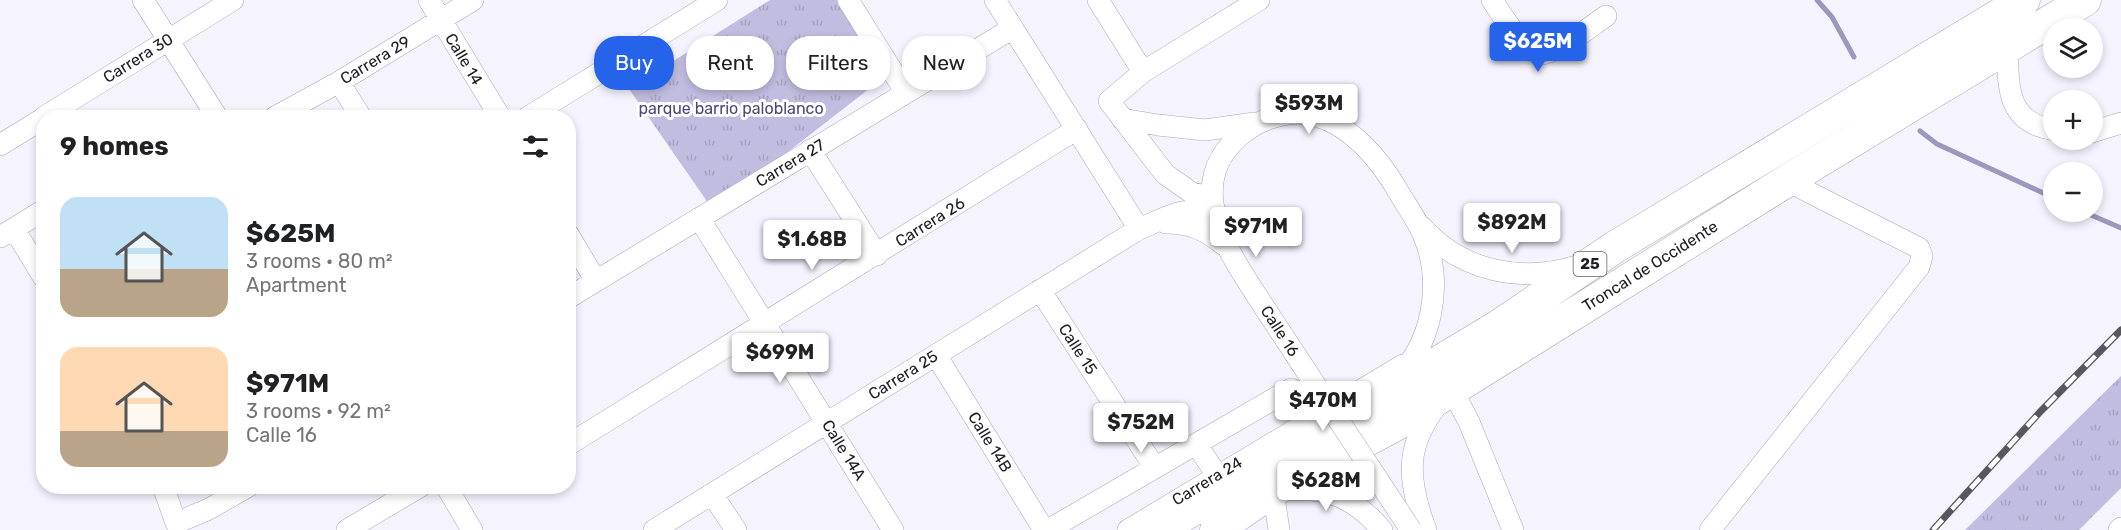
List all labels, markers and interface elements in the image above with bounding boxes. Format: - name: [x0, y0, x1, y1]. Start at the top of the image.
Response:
- map controls: [2043, 18, 2103, 222]
- button: layers: [2043, 18, 2103, 78]
- pin: $625M: [1496, 22, 1580, 73]
- street label: Carrera 30: [99, 29, 177, 87]
- text: $625M: [1504, 29, 1572, 53]
- street label: Calle 14: [441, 30, 487, 88]
- street label: Carrera 29: [337, 32, 413, 88]
- chip: Buy: [594, 36, 674, 90]
- chip: Rent: [686, 36, 774, 90]
- chip: Filters: [786, 36, 890, 90]
- chip: New: [902, 36, 986, 90]
- pin: $593M: [1267, 84, 1351, 135]
- button: +: [2043, 90, 2103, 150]
- text: $593M: [1275, 91, 1343, 115]
- park label: parque barrio paloblanco: [638, 99, 824, 118]
- icon: filters: [519, 130, 552, 163]
- text: 9 homes: [60, 131, 169, 162]
- street label: Carrera 27: [752, 135, 828, 191]
- button: −: [2043, 162, 2103, 222]
- street label: Carrera 26: [892, 193, 968, 251]
- pin: $892M: [1470, 203, 1554, 254]
- pin: $971M: [1214, 207, 1298, 258]
- text: $892M: [1477, 210, 1547, 234]
- text: $971M: [1224, 214, 1288, 238]
- street label: Troncal de Occidente: [1579, 217, 1721, 315]
- text: $625M: [246, 218, 336, 249]
- pin: $1.68B: [763, 220, 861, 271]
- icon: home: [108, 221, 180, 293]
- text: $1.68B: [777, 227, 847, 251]
- text: 3 rooms · 80 m²: [246, 249, 393, 273]
- road number: 25: [1574, 252, 1606, 276]
- text: Apartment: [246, 273, 347, 297]
- street label: Calle 16: [1257, 302, 1304, 360]
- street label: Calle 15: [1055, 320, 1101, 378]
- pin: $699M: [738, 333, 822, 384]
- text: $699M: [746, 340, 814, 364]
- street label: Carrera 25: [865, 346, 941, 404]
- text: $971M: [246, 368, 329, 399]
- icon: home: [108, 371, 180, 443]
- pin: $470M: [1281, 381, 1365, 432]
- text: $470M: [1289, 388, 1357, 412]
- text: 3 rooms · 92 m²: [246, 399, 391, 423]
- pin: $752M: [1099, 403, 1183, 454]
- street label: Calle 14B: [964, 408, 1016, 476]
- text: $752M: [1107, 410, 1175, 434]
- street label: Calle 14A: [818, 416, 870, 484]
- text: Calle 16: [246, 423, 317, 447]
- street label: Carrera 24: [1169, 453, 1246, 509]
- pin: $628M: [1284, 461, 1368, 512]
- text: $628M: [1291, 468, 1361, 492]

